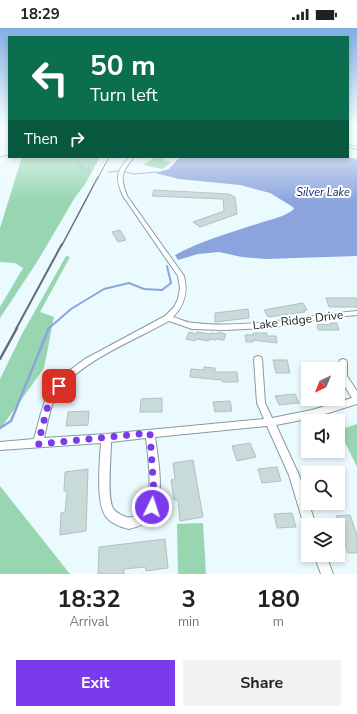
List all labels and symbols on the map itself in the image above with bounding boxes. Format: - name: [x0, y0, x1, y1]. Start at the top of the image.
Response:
- water label: Silver Lake: [296, 185, 350, 200]
- street label: Lake Ridge Drive: [252, 307, 344, 333]
- north arrow: [301, 362, 345, 406]
- pin: [42, 369, 76, 403]
- position arrow: [131, 486, 173, 528]

